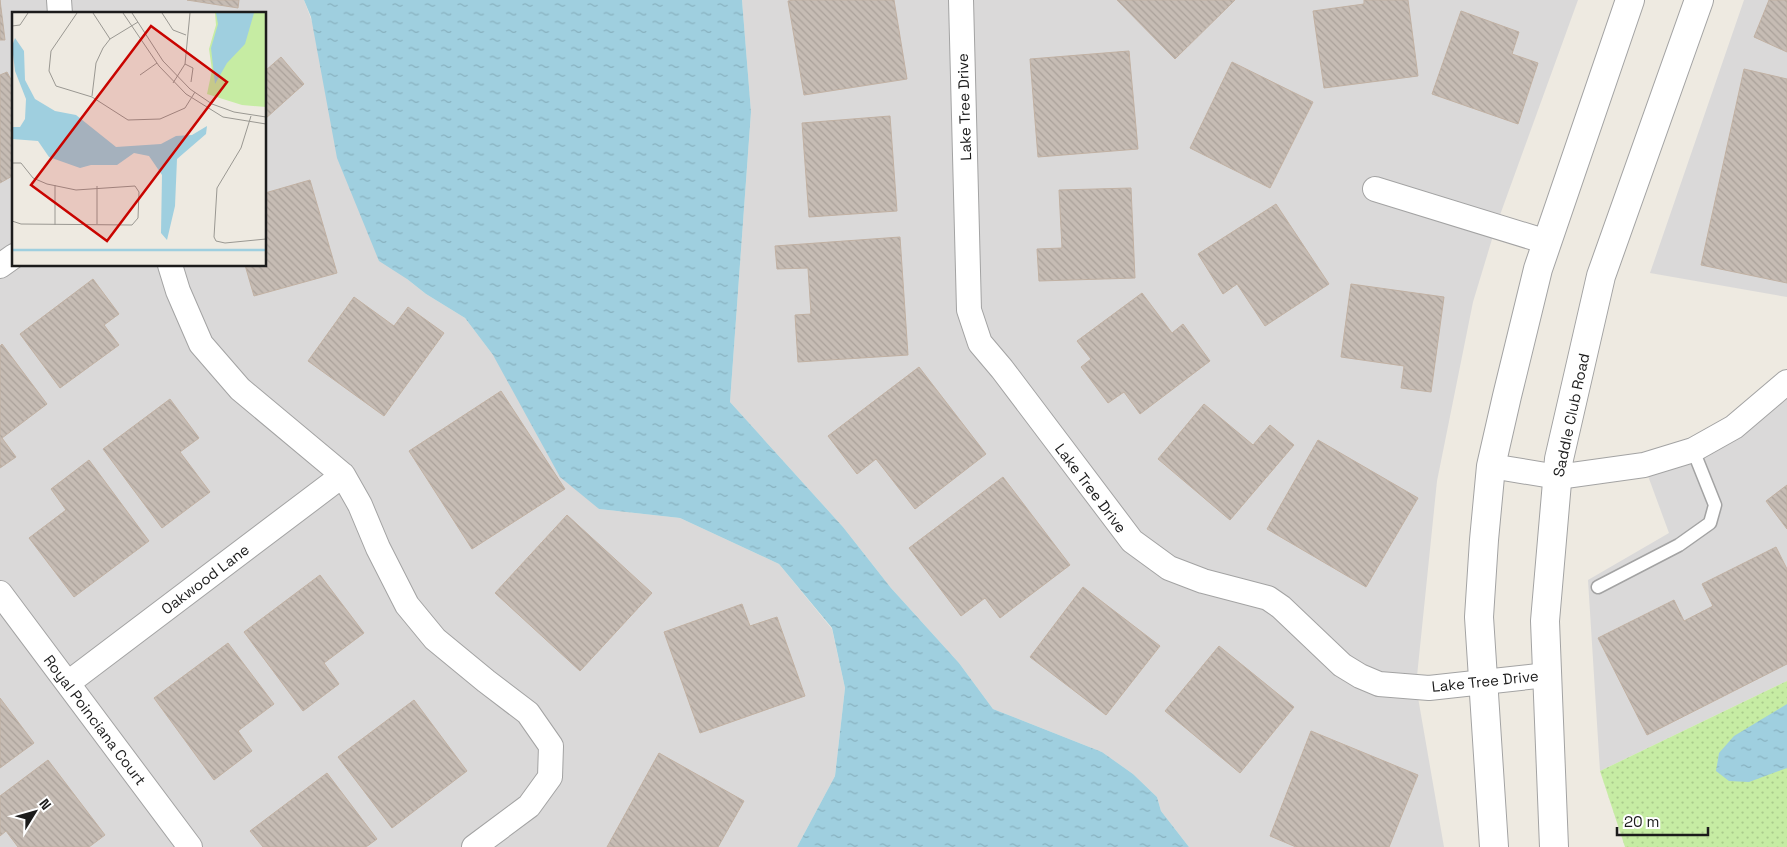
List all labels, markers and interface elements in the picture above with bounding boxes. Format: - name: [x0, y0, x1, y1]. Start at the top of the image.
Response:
- inset map: [12, 12, 266, 266]
- street label: Lake Tree Drive: [953, 53, 975, 161]
- street label: Saddle Club Road: [1549, 351, 1593, 479]
- street label: Lake Tree Drive: [1051, 439, 1131, 537]
- street label: Oakwood Lane: [157, 540, 253, 618]
- street label: Royal Poinciana Court: [40, 651, 150, 789]
- street label: Lake Tree Drive: [1431, 666, 1540, 696]
- north arrow: [10, 787, 60, 837]
- text: N: [35, 795, 55, 813]
- scale bar: [1617, 804, 1708, 836]
- text: 20 m: [1624, 812, 1659, 831]

